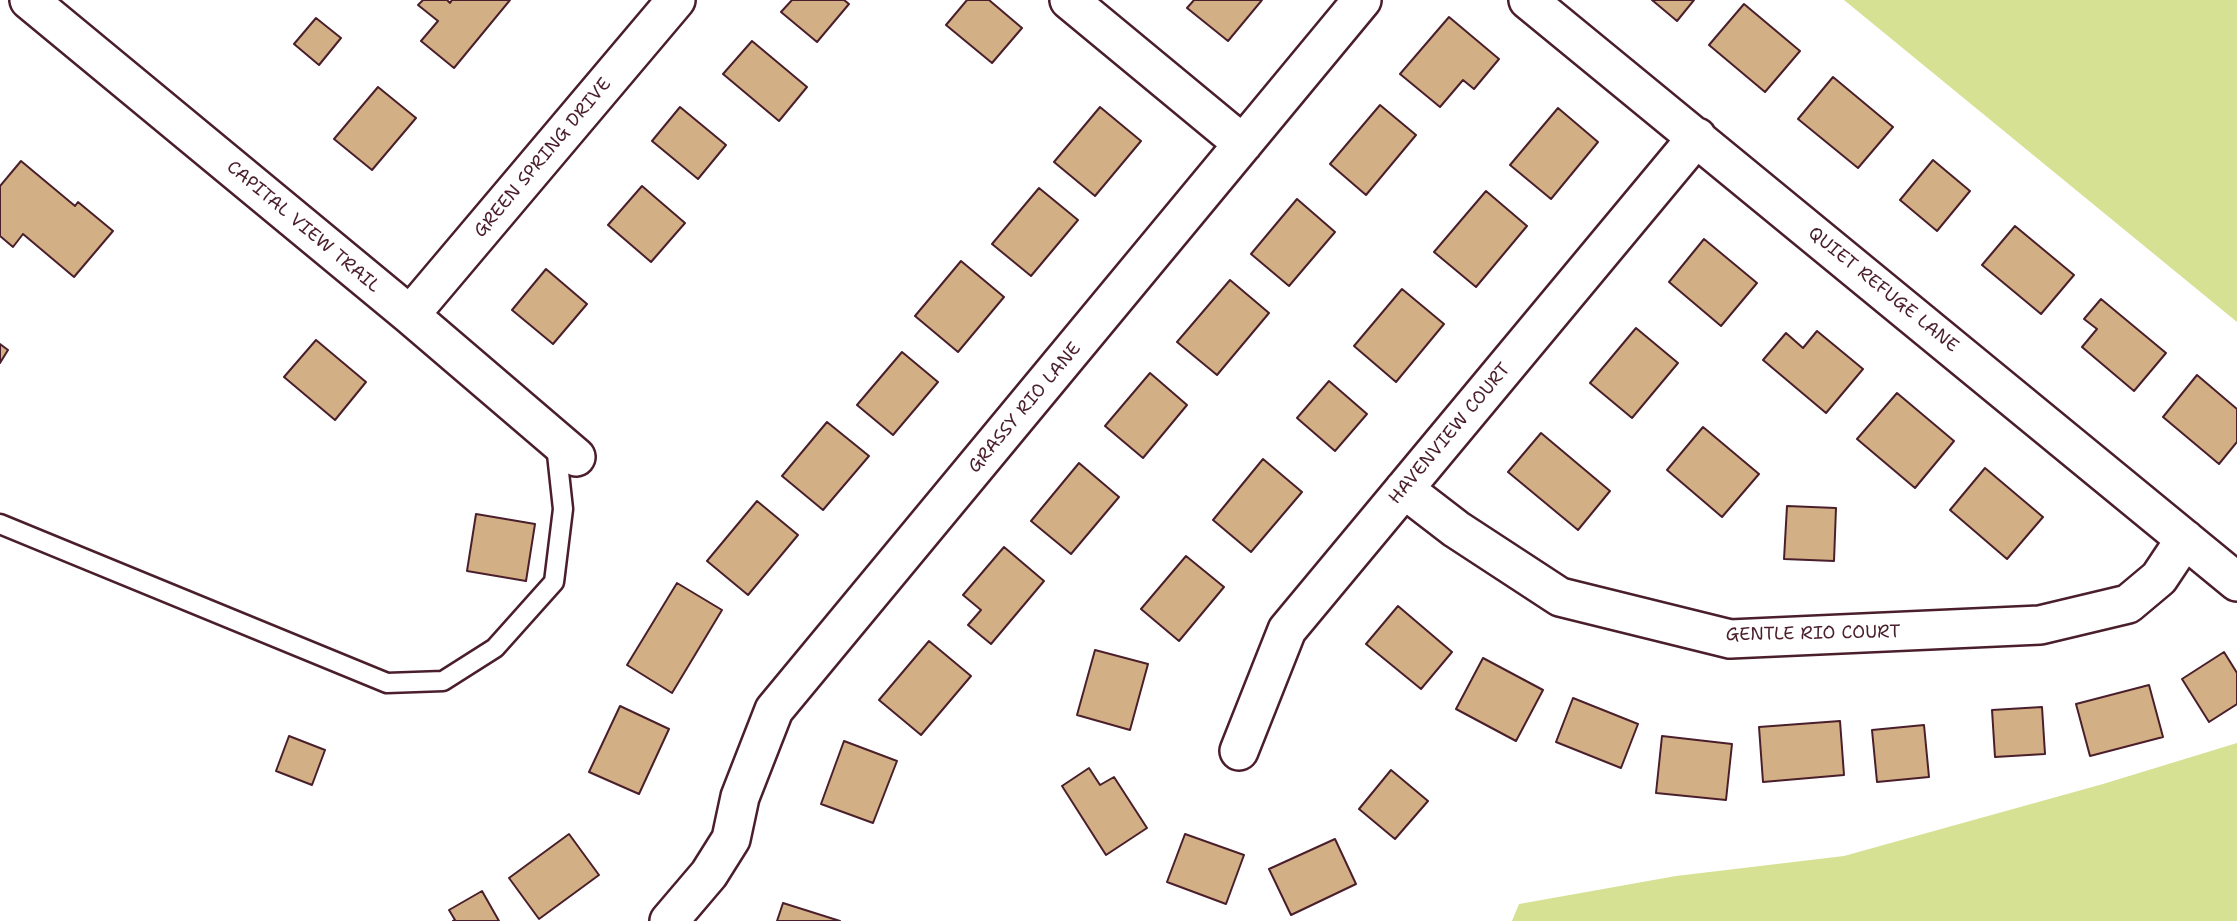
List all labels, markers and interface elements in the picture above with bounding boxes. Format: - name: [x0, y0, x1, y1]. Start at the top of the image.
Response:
- street label: GREEN SPRING DRIVE: [470, 74, 616, 242]
- street label: CAPITAL VIEW TRAIL: [222, 157, 384, 297]
- street label: QUIET REFUGE LANE: [1803, 223, 1963, 357]
- street label: GRASSY RIO LANE: [964, 338, 1086, 478]
- street label: HAVENVIEW COURT: [1385, 359, 1515, 509]
- street label: GENTLE RIO COURT: [1725, 622, 1901, 646]

